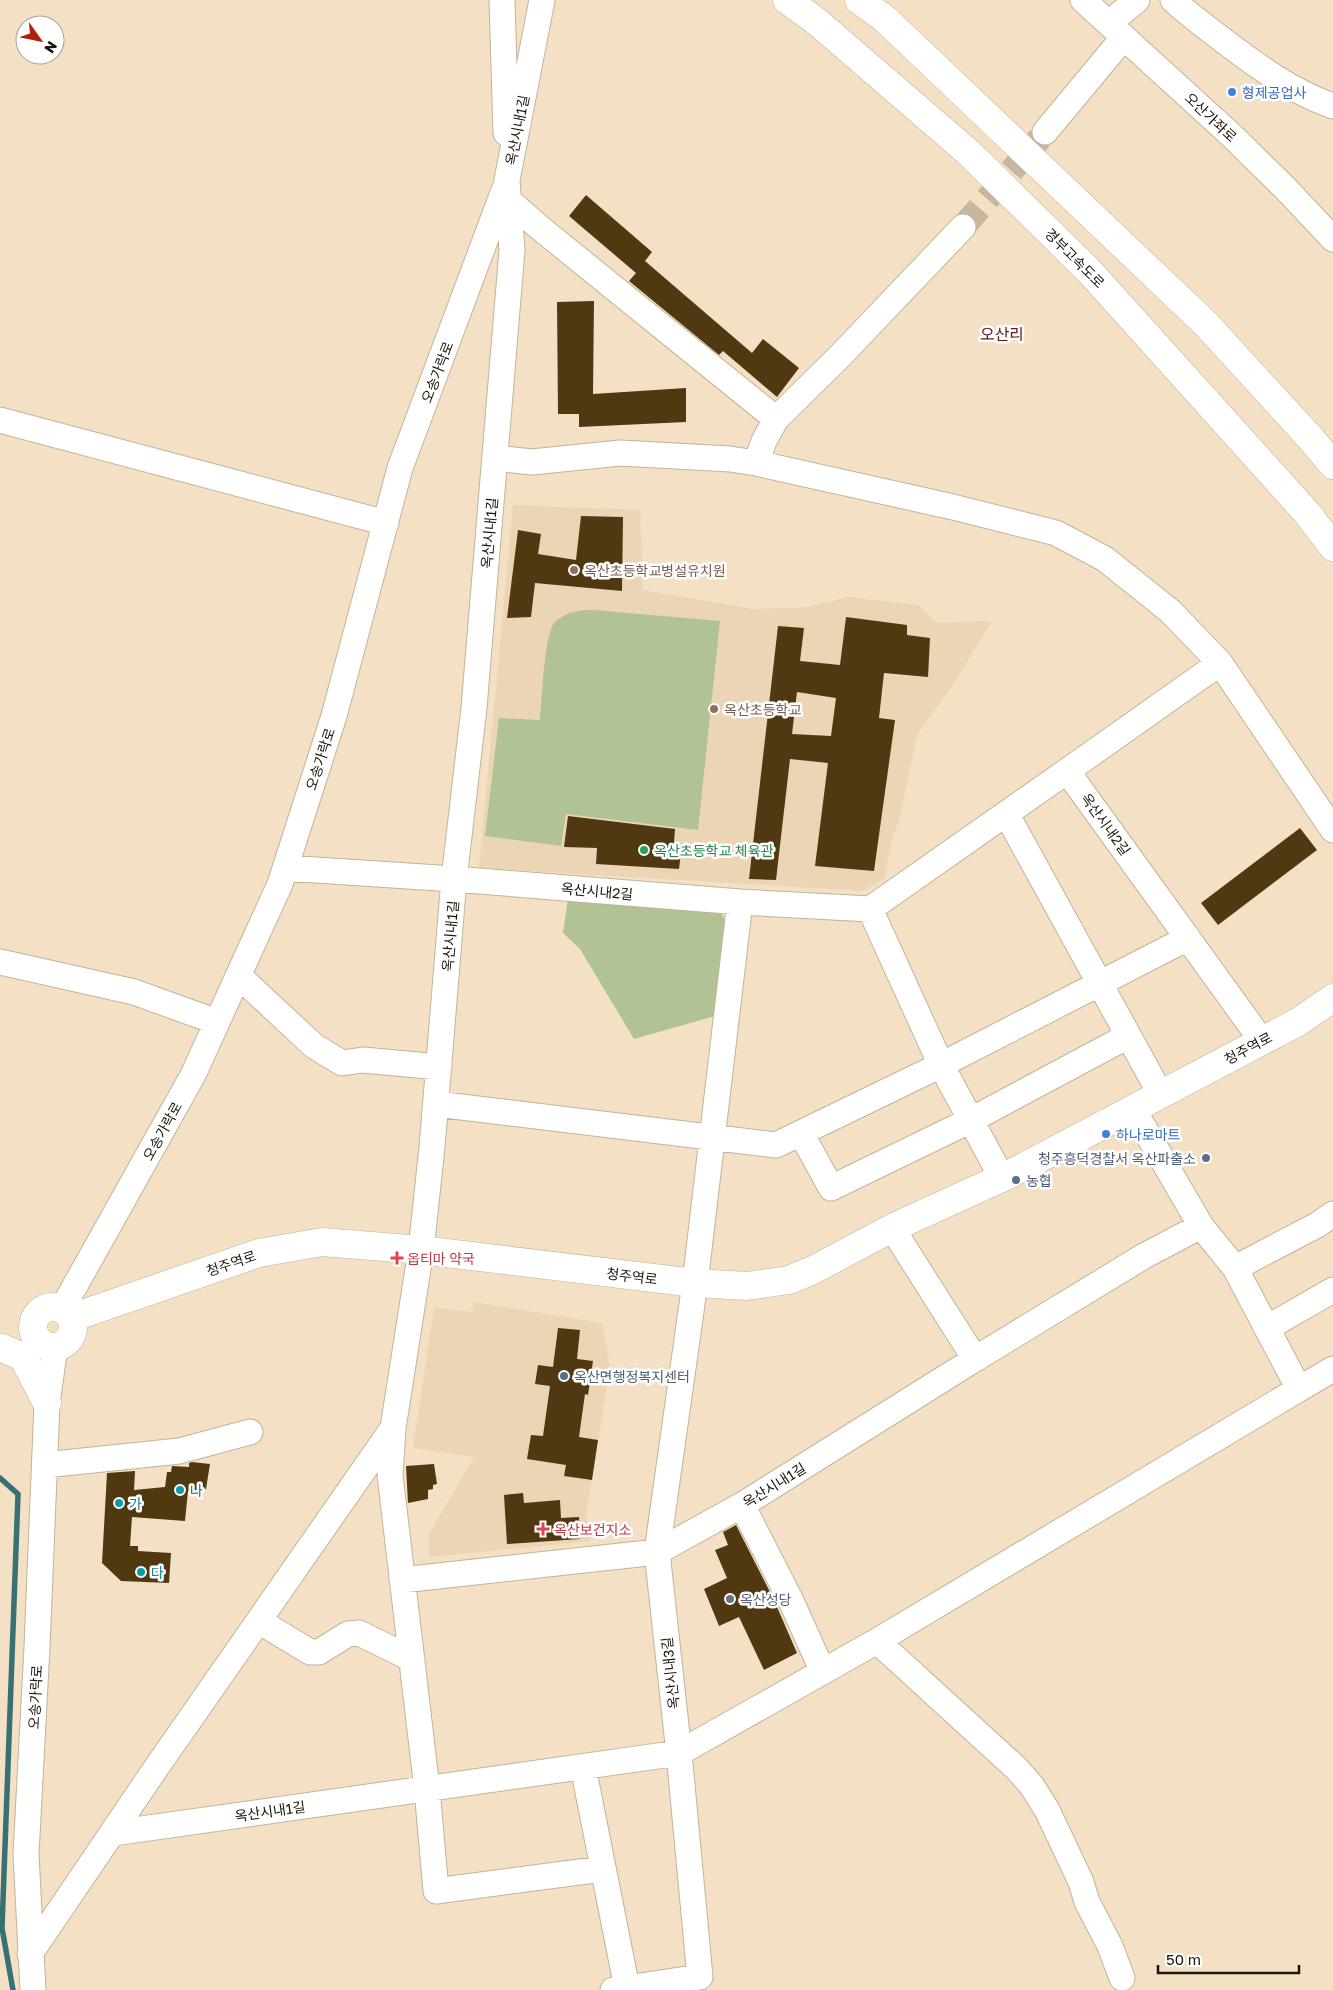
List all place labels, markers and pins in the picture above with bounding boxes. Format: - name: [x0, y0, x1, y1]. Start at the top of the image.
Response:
- place label: 형제공업사: [1242, 84, 1307, 101]
- marker: 형제공업사: [1226, 86, 1238, 98]
- place label: 옥산초등학교병설유치원: [584, 562, 726, 579]
- marker: 옥산초등학교병설유치원: [568, 564, 580, 576]
- place label: 옥산초등학교: [724, 701, 801, 718]
- marker: 옥산초등학교: [708, 703, 720, 715]
- place label: 옥산초등학교 체육관: [654, 842, 774, 859]
- marker: 옥산초등학교 체육관: [638, 844, 650, 856]
- place label: 하나로마트: [1116, 1126, 1181, 1143]
- marker: 하나로마트: [1100, 1128, 1112, 1140]
- place label: 청주흥덕경찰서 옥산파출소: [1038, 1150, 1196, 1167]
- marker: 청주흥덕경찰서 옥산파출소: [1200, 1152, 1212, 1164]
- place label: 농협: [1026, 1172, 1052, 1189]
- marker: 농협: [1010, 1174, 1022, 1186]
- place label: 옵티마 약국: [407, 1250, 475, 1267]
- marker: 옵티마 약국: [391, 1252, 403, 1264]
- place label: 옥산면행정복지센터: [574, 1368, 690, 1385]
- marker: 옥산면행정복지센터: [558, 1370, 570, 1382]
- place label: 나: [190, 1482, 203, 1499]
- marker: 나: [174, 1484, 186, 1496]
- place label: 가: [129, 1495, 142, 1512]
- marker: 가: [113, 1497, 125, 1509]
- place label: 옥산보건지소: [554, 1521, 631, 1538]
- marker: 옥산보건지소: [536, 1522, 550, 1536]
- place label: 다: [151, 1564, 164, 1581]
- marker: 다: [135, 1566, 147, 1578]
- place label: 옥산성당: [740, 1591, 792, 1608]
- marker: 옥산성당: [724, 1593, 736, 1605]

